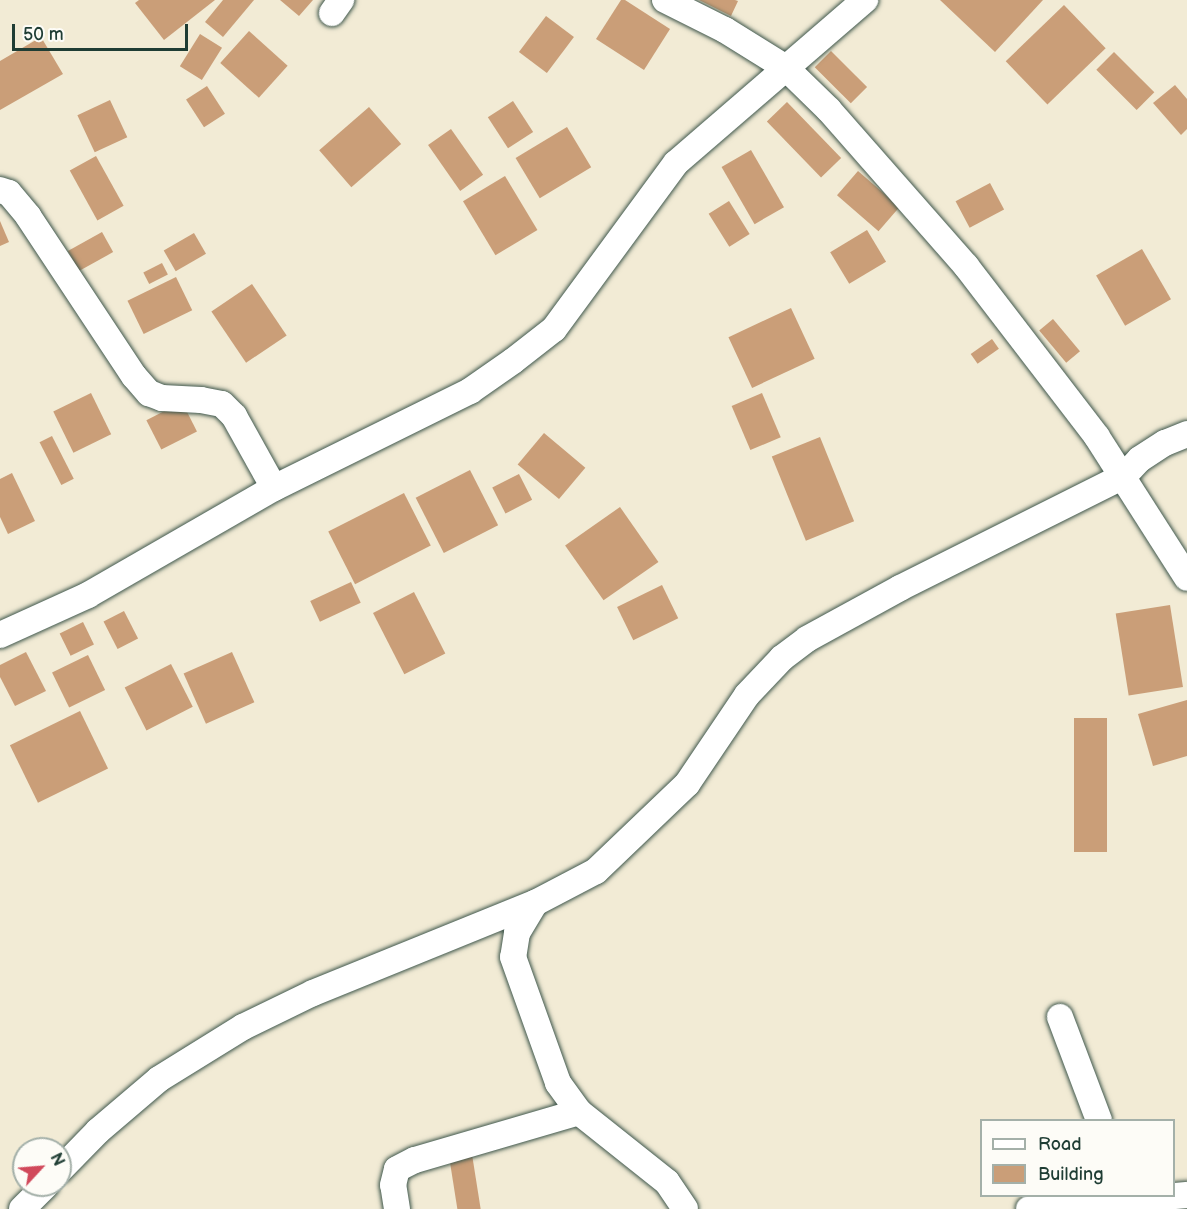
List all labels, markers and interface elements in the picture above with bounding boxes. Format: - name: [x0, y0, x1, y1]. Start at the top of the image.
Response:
- scale bar: [15, 12, 190, 50]
- text: 50 m: [23, 24, 64, 45]
- legend: [980, 1119, 1175, 1197]
- text: Road: [1038, 1134, 1082, 1155]
- north arrow: [12, 1137, 72, 1197]
- text: N: [46, 1150, 68, 1169]
- text: Building: [1038, 1164, 1104, 1185]

